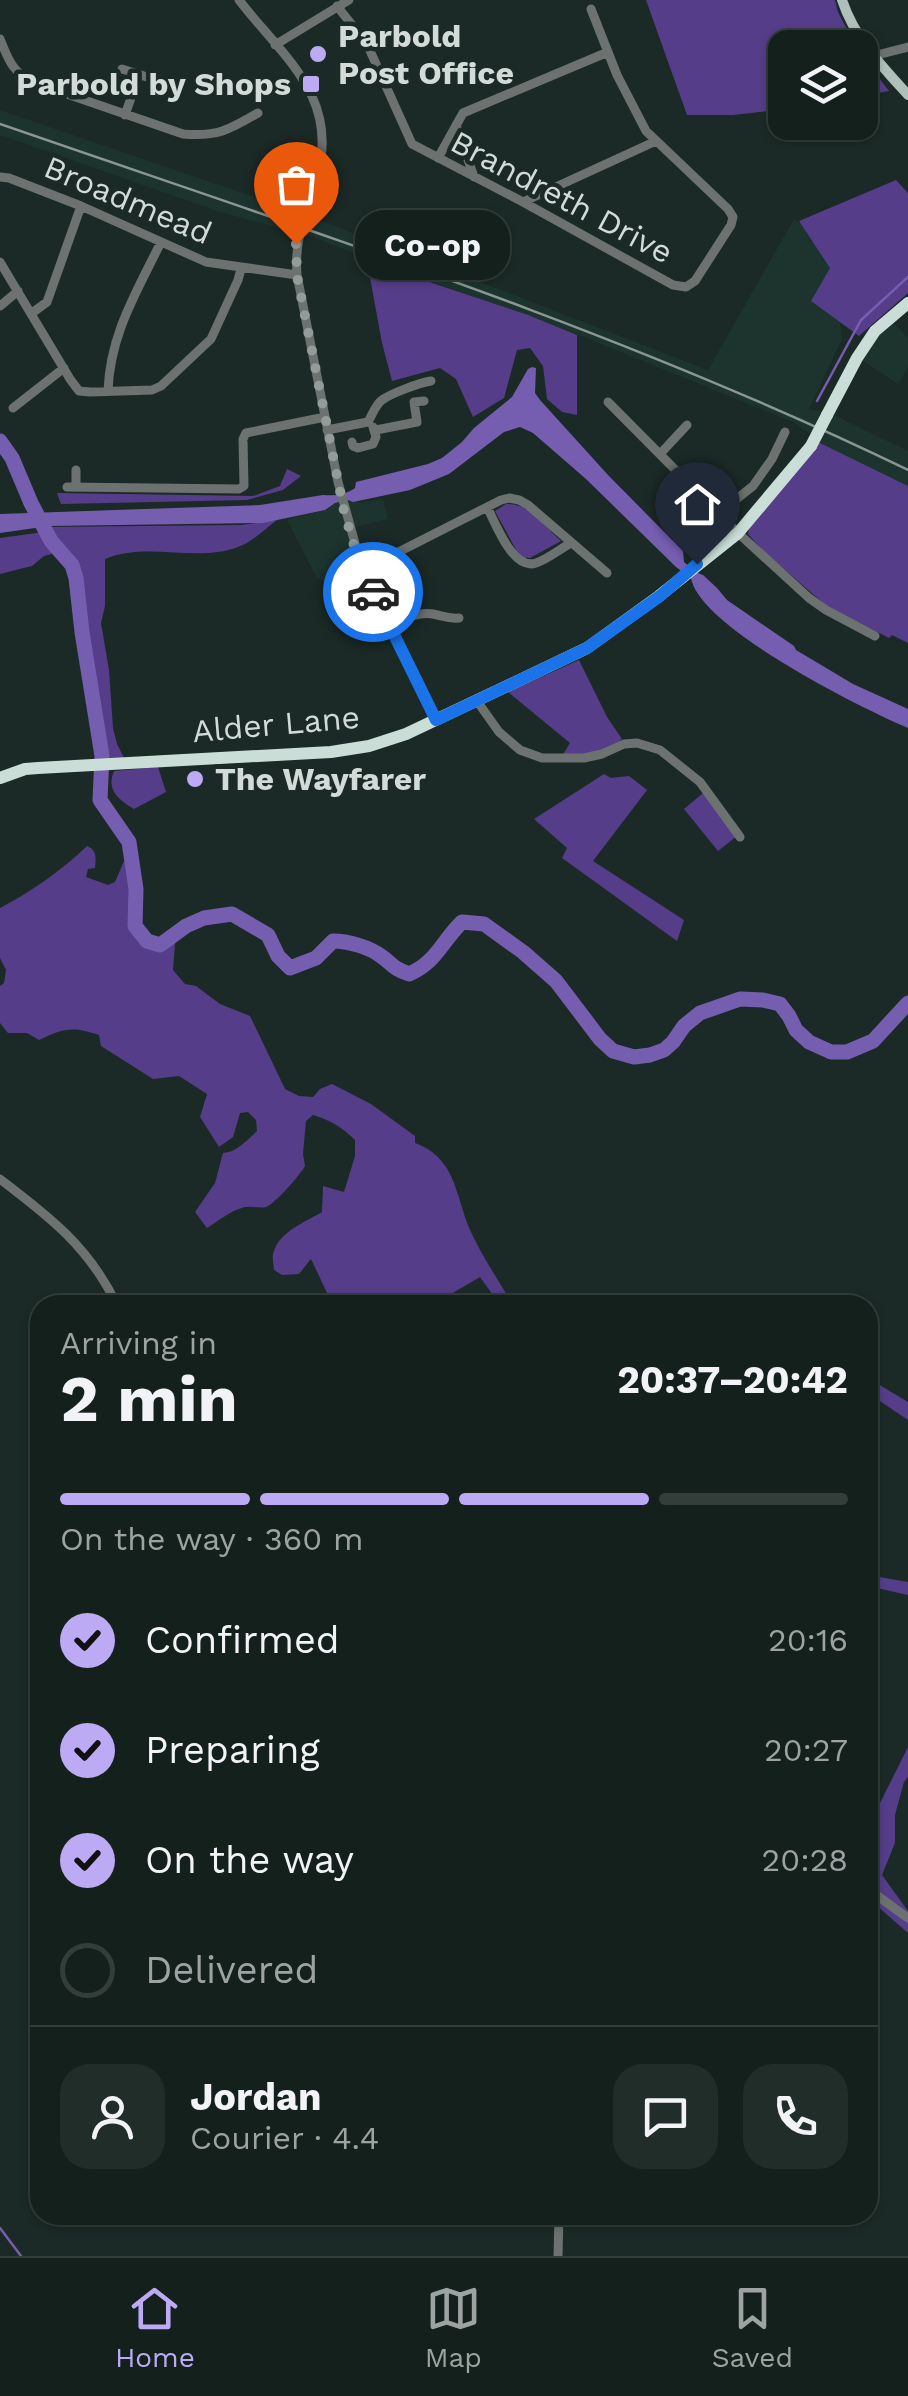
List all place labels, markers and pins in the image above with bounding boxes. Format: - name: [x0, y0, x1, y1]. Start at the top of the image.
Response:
- place label: Parbold Post Office: [338, 17, 514, 92]
- marker: Parbold Post Office: [307, 43, 329, 65]
- place label: Parbold by Shops: [16, 65, 291, 103]
- marker: Parbold by Shops: [300, 73, 322, 95]
- pin: [254, 142, 339, 245]
- callout: Co-op: [356, 209, 511, 279]
- pin: [655, 462, 740, 565]
- place label: The Wayfarer: [215, 760, 426, 798]
- marker: The Wayfarer: [184, 768, 206, 790]

